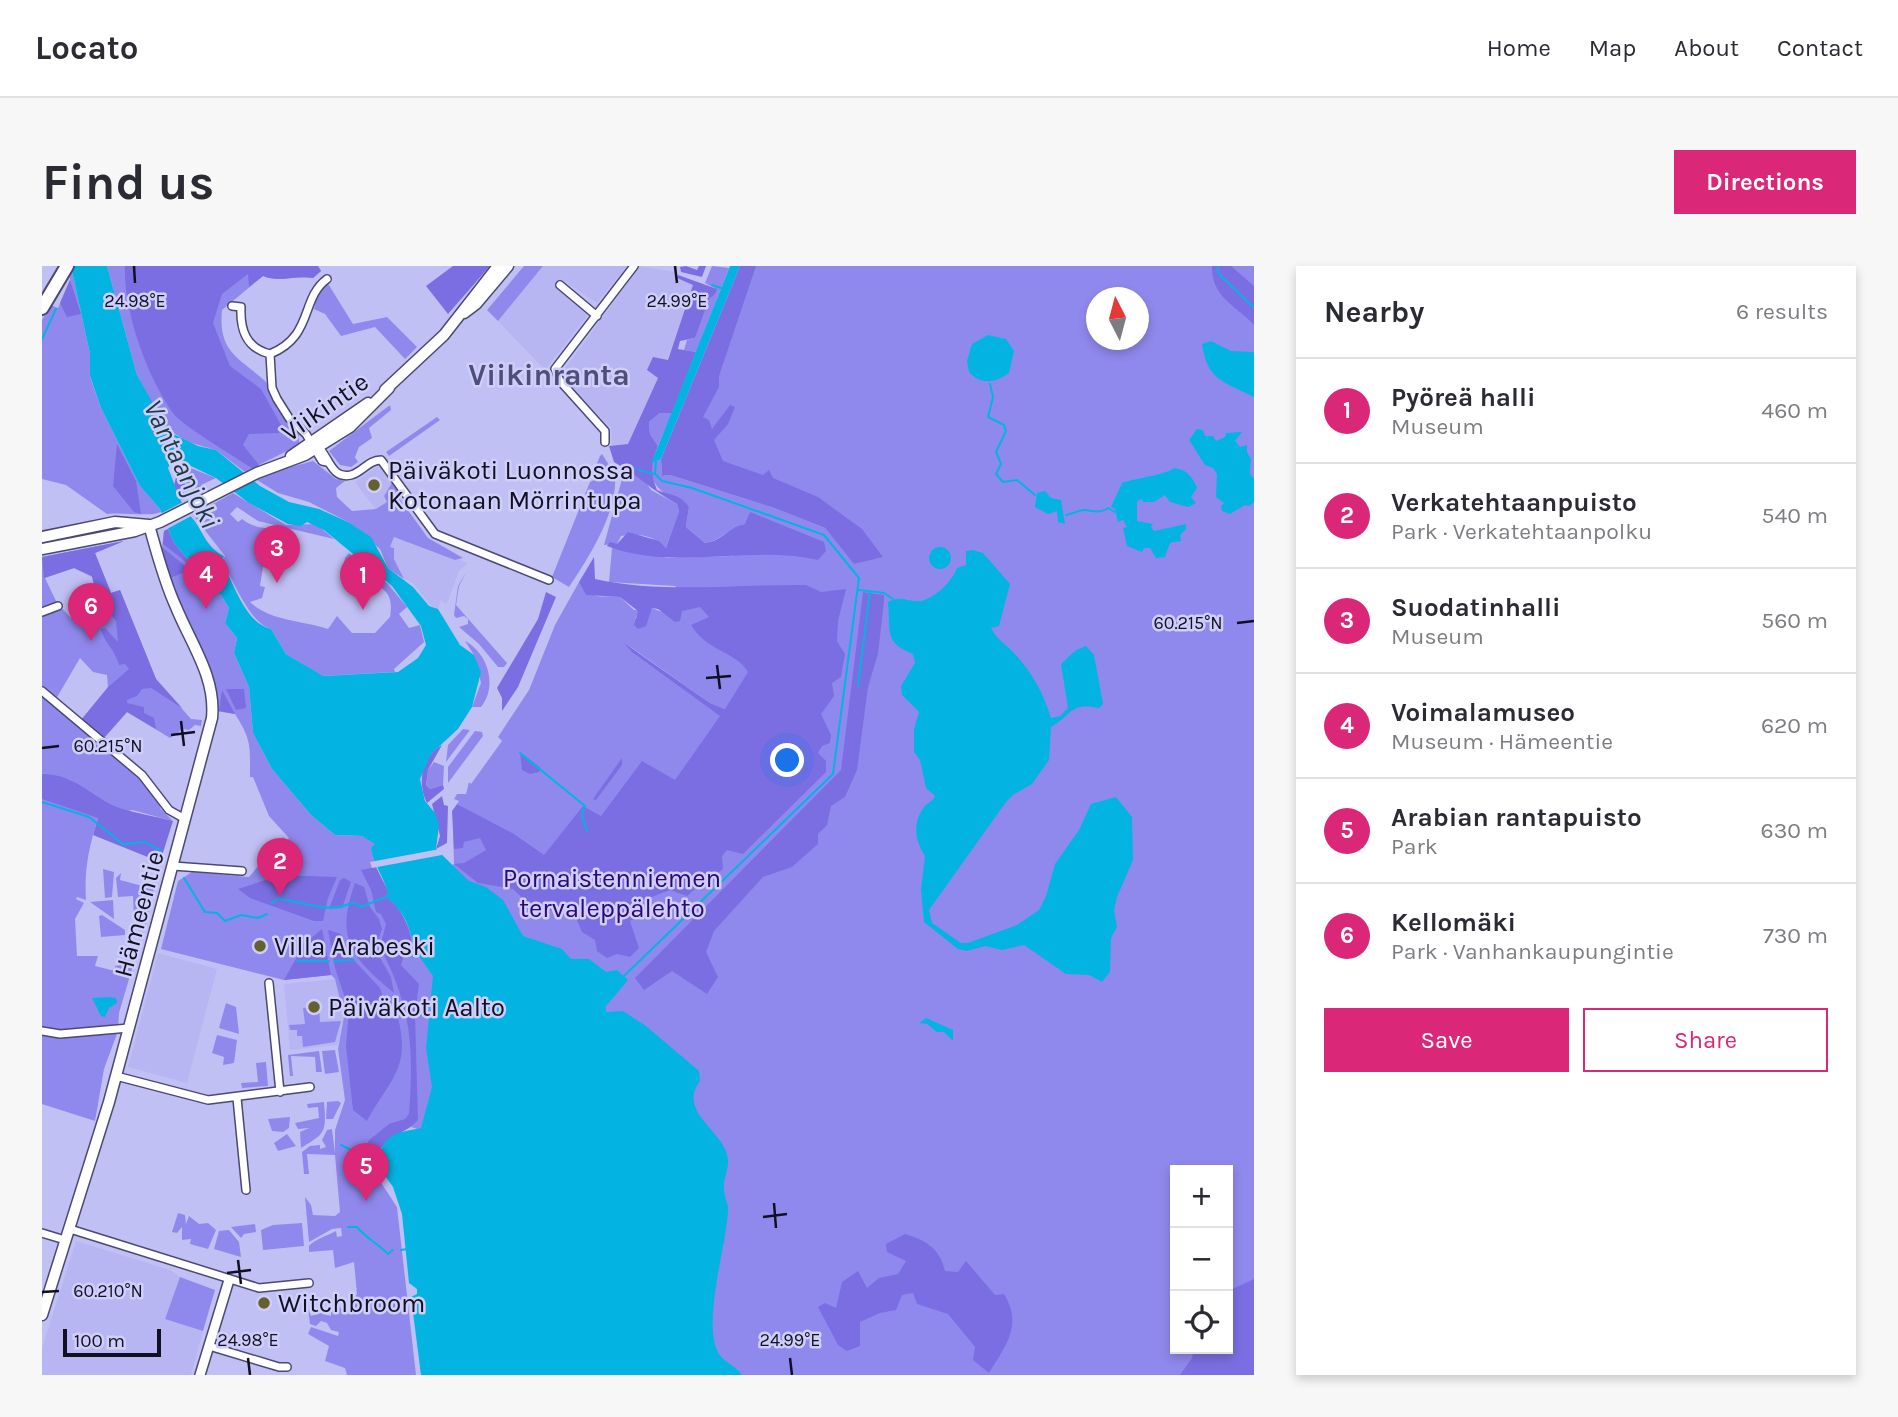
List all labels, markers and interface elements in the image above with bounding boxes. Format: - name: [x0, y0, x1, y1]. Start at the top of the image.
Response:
- text: Locato: [35, 29, 138, 67]
- text: Home: [1487, 34, 1551, 62]
- text: Map: [1589, 34, 1636, 62]
- text: About: [1674, 34, 1739, 62]
- text: Contact: [1777, 34, 1863, 62]
- button: Directions: [1674, 150, 1856, 214]
- text: Find us: [42, 154, 214, 211]
- north arrow: [1086, 287, 1149, 350]
- text: 24.98°E: [104, 290, 166, 312]
- text: 24.99°E: [647, 290, 707, 312]
- text: Nearby: [1324, 294, 1424, 330]
- text: 6 results: [1736, 298, 1828, 325]
- district label: Viikinranta: [468, 357, 630, 393]
- street label: Viikintie: [276, 366, 374, 448]
- text: Pyöreä halli: [1391, 382, 1535, 413]
- water label: Vantaanjoki: [137, 394, 227, 534]
- text: 1: [1343, 397, 1351, 424]
- text: 460 m: [1761, 397, 1828, 424]
- text: Museum: [1391, 413, 1484, 440]
- place label: Päiväkoti Luonnossa Kotonaan Mörrintupa: [388, 455, 642, 516]
- marker: Päiväkoti Luonnossa Kotonaan Mörrintupa: [366, 477, 382, 493]
- text: Verkatehtaanpuisto: [1391, 487, 1637, 518]
- text: 2: [1340, 502, 1354, 529]
- text: 540 m: [1762, 502, 1828, 529]
- text: Park · Verkatehtaanpolku: [1391, 518, 1652, 545]
- pin: 3: [254, 525, 300, 583]
- pin: 4: [183, 551, 229, 609]
- pin: 1: [340, 552, 386, 610]
- pin: 6: [68, 583, 114, 641]
- text: Suodatinhalli: [1391, 592, 1561, 623]
- text: 3: [1340, 607, 1354, 634]
- text: 560 m: [1761, 607, 1828, 634]
- text: 60.215°N: [1153, 612, 1223, 634]
- text: Museum: [1391, 623, 1484, 650]
- text: Voimalamuseo: [1391, 697, 1575, 728]
- text: 4: [1340, 712, 1354, 739]
- text: 620 m: [1761, 712, 1828, 739]
- text: Museum · Hämeentie: [1391, 728, 1613, 755]
- text: 60.215°N: [73, 735, 143, 757]
- your location: [770, 743, 804, 777]
- text: Arabian rantapuisto: [1391, 802, 1642, 833]
- text: 5: [1340, 817, 1354, 844]
- text: 630 m: [1761, 817, 1828, 844]
- text: Park: [1391, 833, 1438, 860]
- pin: 2: [257, 838, 303, 896]
- street label: Hämeentie: [107, 848, 171, 980]
- park label: Pornaistenniemen tervaleppälehto: [503, 863, 721, 924]
- text: Kellomäki: [1391, 907, 1516, 938]
- text: 6: [1340, 922, 1354, 949]
- text: 730 m: [1763, 922, 1828, 949]
- place label: Villa Arabeski: [274, 931, 435, 962]
- marker: Villa Arabeski: [252, 938, 268, 954]
- text: Park · Vanhankaupungintie: [1391, 938, 1674, 965]
- place label: Päiväkoti Aalto: [328, 992, 505, 1023]
- marker: Päiväkoti Aalto: [306, 999, 322, 1015]
- button: Save: [1324, 1008, 1569, 1072]
- button: Share: [1583, 1008, 1828, 1072]
- pin: 5: [343, 1143, 389, 1201]
- map controls: [1170, 1165, 1233, 1354]
- button: +: [1170, 1165, 1233, 1228]
- button: −: [1170, 1228, 1233, 1291]
- text: 60.210°N: [73, 1280, 143, 1302]
- place label: Witchbroom: [278, 1288, 425, 1319]
- button: locate: [1170, 1291, 1233, 1354]
- marker: Witchbroom: [256, 1295, 272, 1311]
- scale bar: [63, 1326, 161, 1358]
- text: 24.98°E: [217, 1329, 279, 1351]
- text: 24.99°E: [760, 1329, 820, 1351]
- text: 100 m: [74, 1330, 125, 1352]

